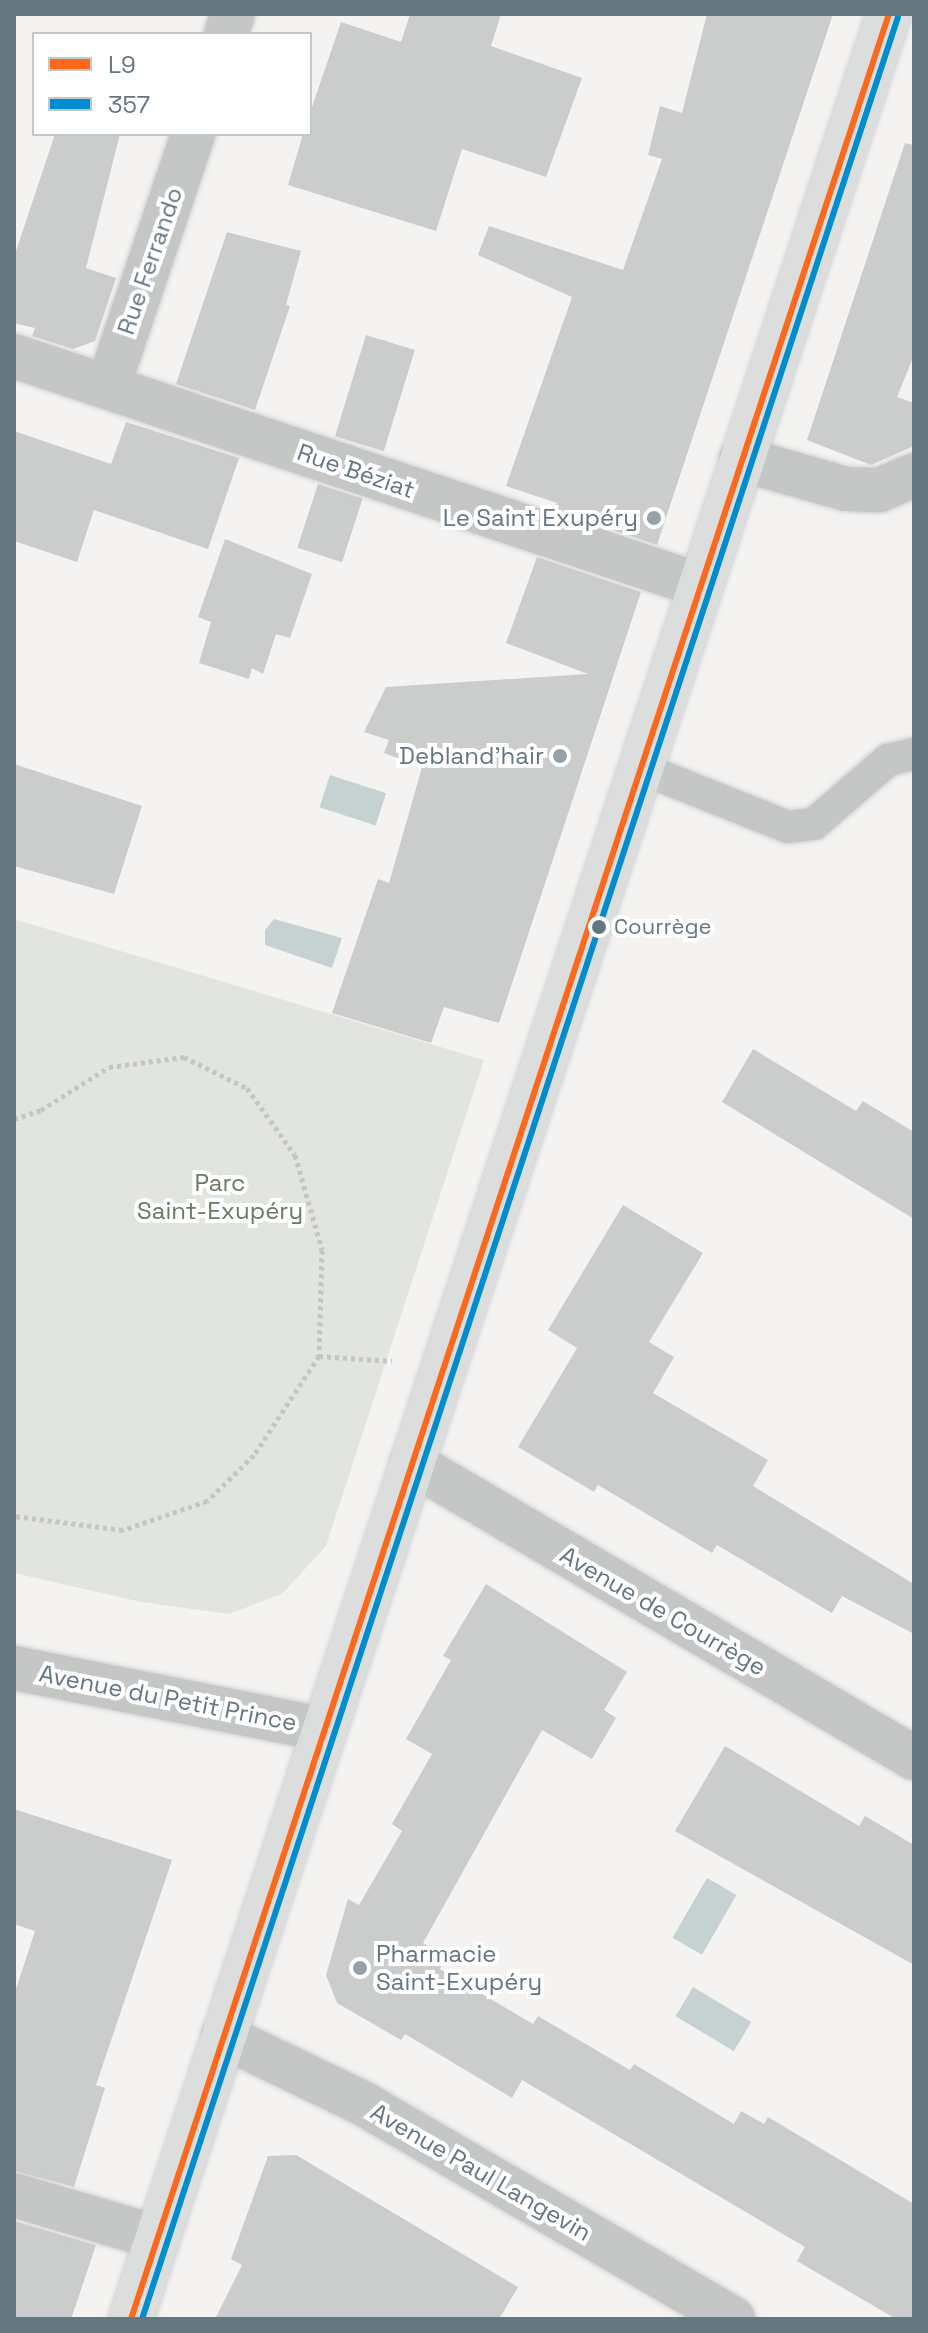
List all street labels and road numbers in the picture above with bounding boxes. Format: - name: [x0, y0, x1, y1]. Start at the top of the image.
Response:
- street label: Rue Ferrando: [111, 184, 189, 338]
- street label: Rue Béziat: [293, 437, 419, 505]
- street label: Avenue de Courrège: [555, 1540, 771, 1682]
- street label: Avenue du Petit Prince: [37, 1659, 299, 1737]
- street label: Avenue Paul Langevin: [366, 2097, 596, 2247]

